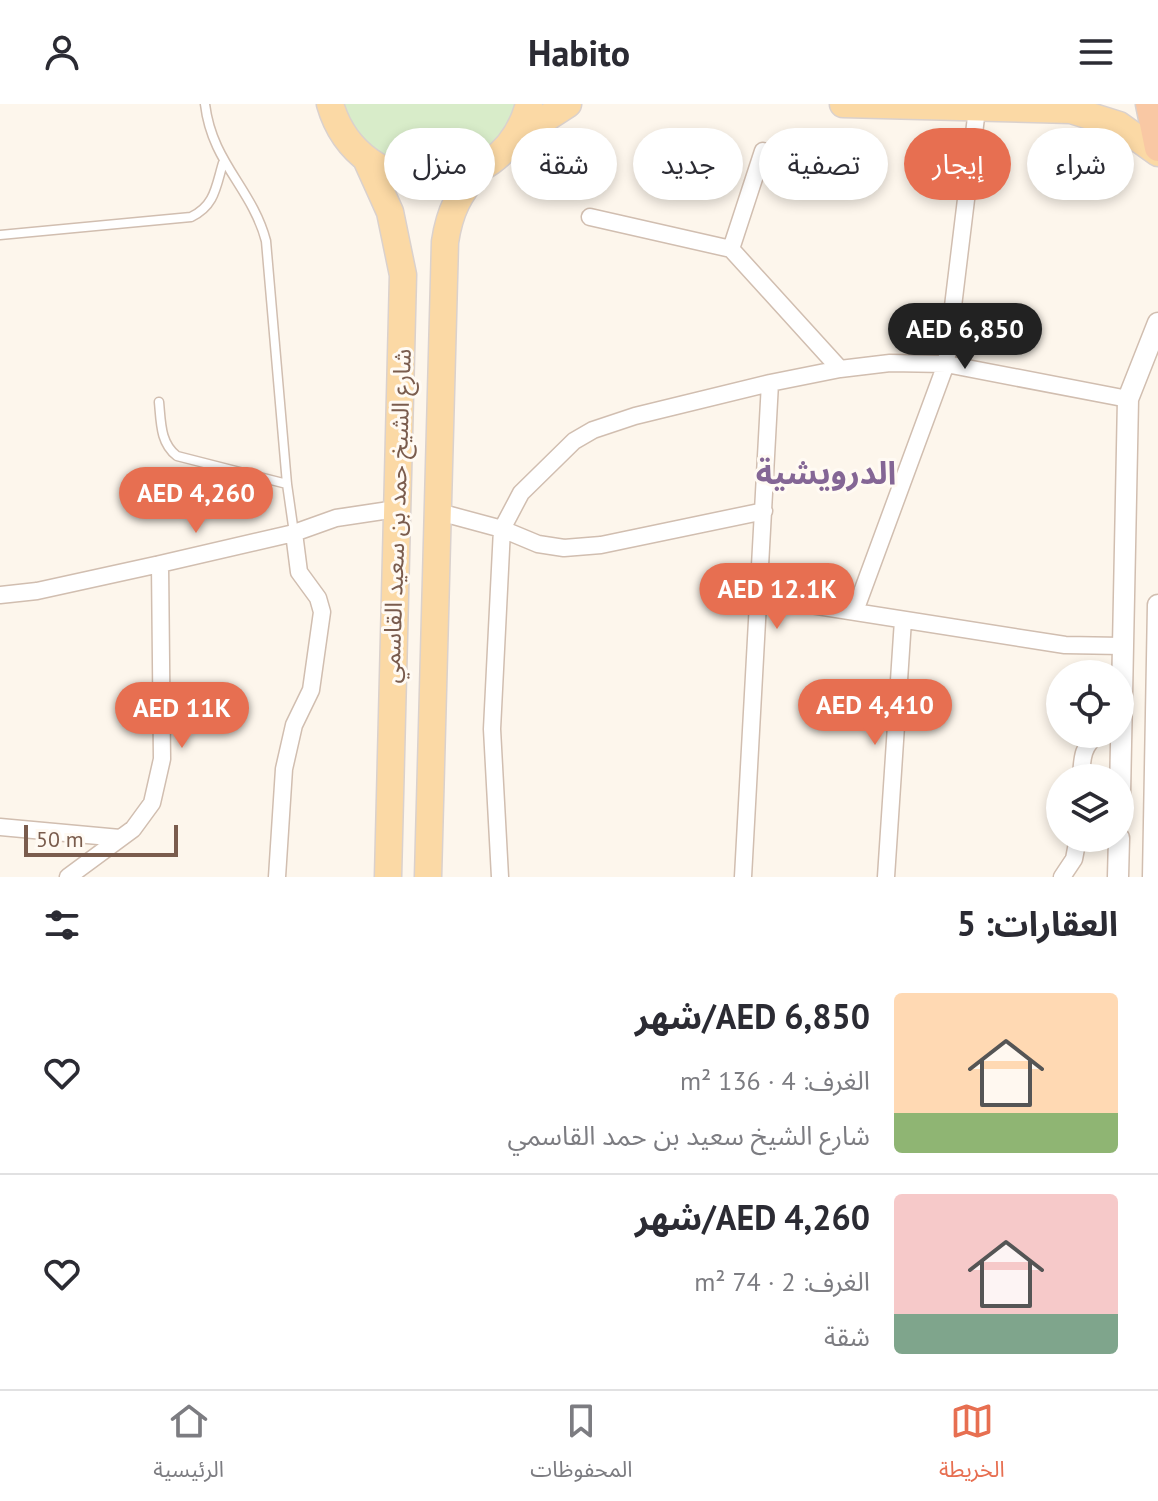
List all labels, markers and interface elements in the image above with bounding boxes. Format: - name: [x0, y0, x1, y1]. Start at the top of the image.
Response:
- text: Habito: [528, 29, 630, 76]
- icon: person: [40, 30, 84, 74]
- icon: menu: [1074, 30, 1118, 74]
- chip: منزل: [384, 128, 495, 200]
- chip: شقة: [511, 128, 617, 200]
- chip: جديد: [633, 128, 743, 200]
- chip: تصفية: [759, 128, 888, 200]
- chip: إيجار: [904, 128, 1011, 200]
- chip: شراء: [1027, 128, 1134, 200]
- pin: AED 6,850: [873, 303, 1057, 371]
- text: AED 6,850: [906, 312, 1024, 345]
- street label: شارع الشيخ حمد بن سعيد القاسمي: [375, 348, 421, 684]
- district label: الدرويشية: [756, 451, 896, 493]
- pin: AED 4,260: [104, 467, 288, 535]
- text: AED 4,260: [137, 476, 255, 509]
- pin: AED 12.1K: [685, 563, 869, 631]
- text: AED 12.1K: [717, 572, 837, 605]
- map controls: [1046, 660, 1134, 852]
- button: locate: [1046, 660, 1134, 748]
- pin: AED 4,410: [783, 679, 967, 747]
- pin: AED 11K: [108, 682, 256, 750]
- text: AED 4,410: [816, 688, 934, 721]
- text: AED 11K: [133, 691, 231, 724]
- button: layers: [1046, 764, 1134, 852]
- scale bar: [24, 821, 178, 857]
- text: 50 m: [36, 825, 84, 853]
- text: العقارات: 5: [957, 901, 1118, 945]
- icon: filters: [40, 903, 84, 947]
- text: AED 6,850/شهر: [635, 994, 870, 1038]
- icon: home: [958, 1025, 1054, 1121]
- icon: heart: [40, 1051, 84, 1095]
- text: الغرف: 4 · 136 m²: [680, 1064, 870, 1097]
- text: شارع الشيخ سعيد بن حمد القاسمي: [507, 1119, 870, 1152]
- text: AED 4,260/شهر: [635, 1195, 870, 1239]
- icon: home: [958, 1226, 1054, 1322]
- icon: heart: [40, 1252, 84, 1296]
- text: الغرف: 2 · 74 m²: [694, 1265, 870, 1298]
- text: شقة: [824, 1320, 870, 1353]
- tab: الرئيسية: [153, 1399, 224, 1493]
- tab: المحفوظات: [530, 1399, 632, 1493]
- tab: الخريطة: [939, 1399, 1005, 1493]

